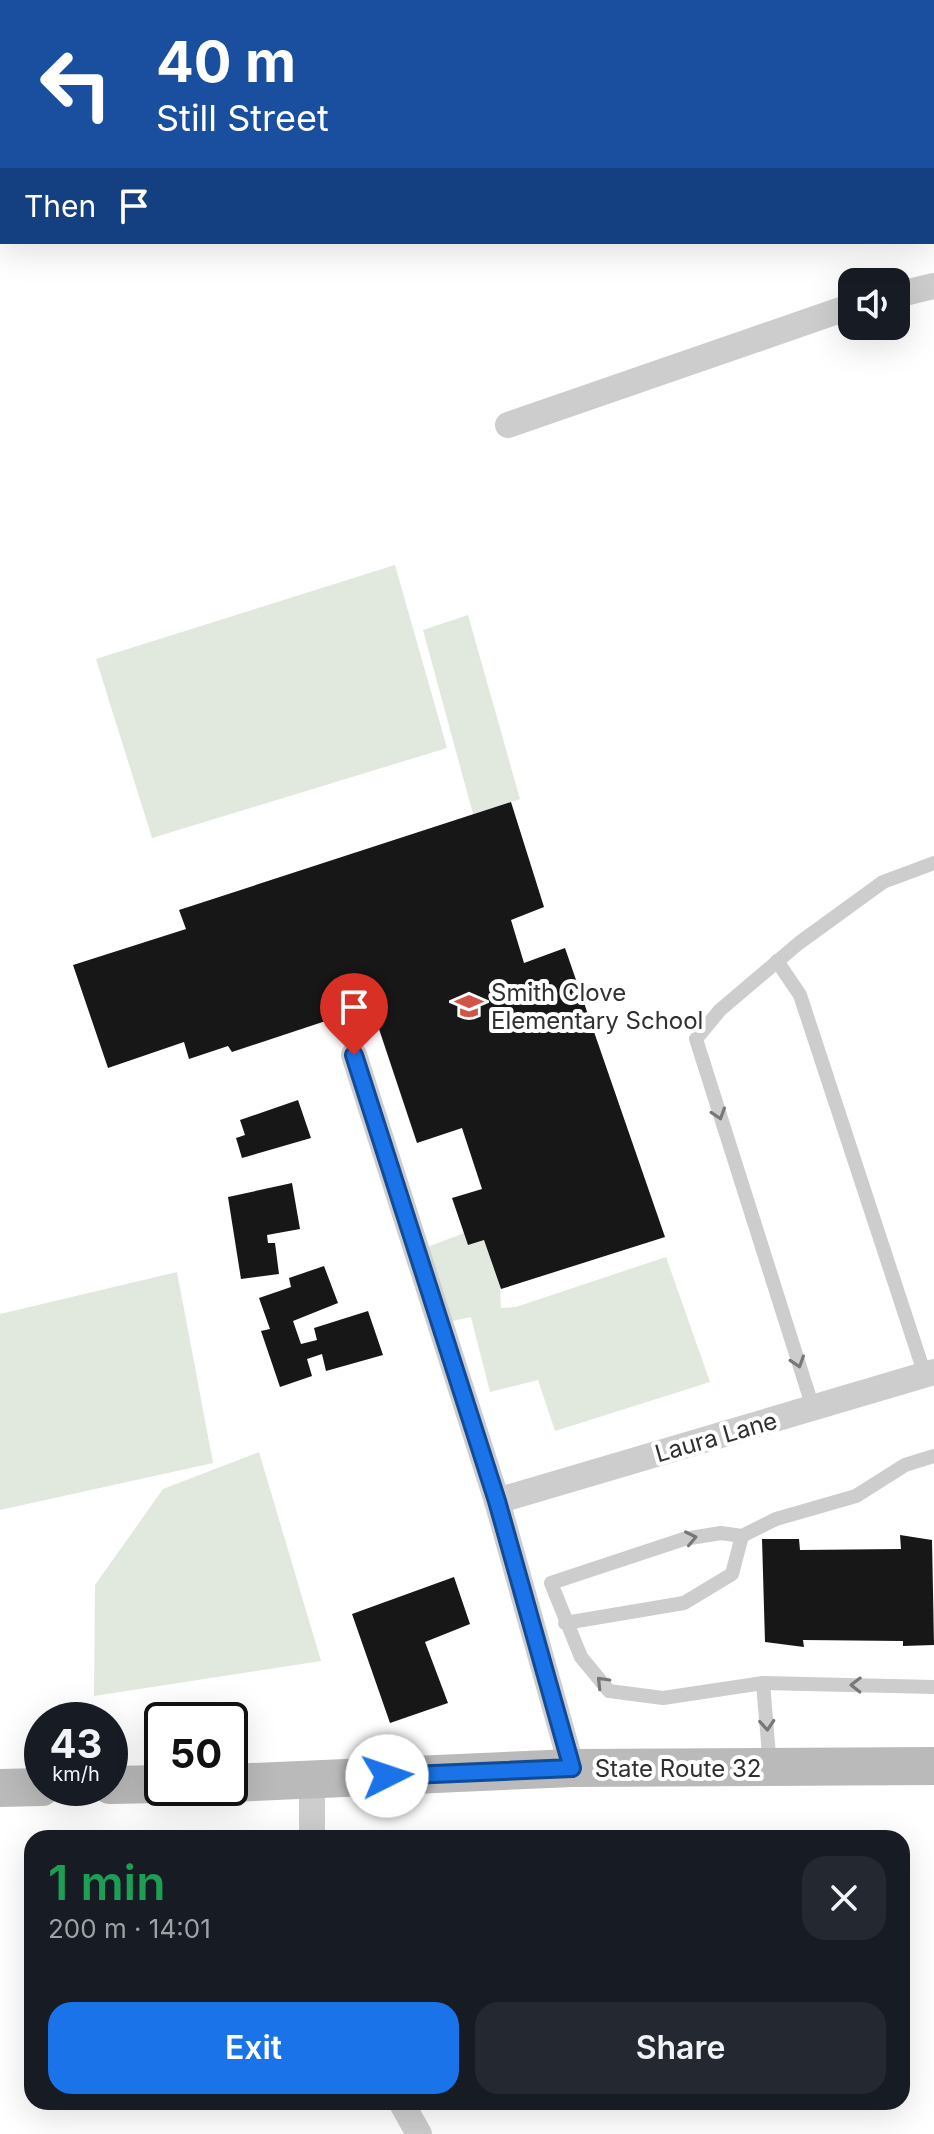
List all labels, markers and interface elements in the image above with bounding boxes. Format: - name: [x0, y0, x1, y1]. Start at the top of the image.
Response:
- text: 40 m: [156, 28, 296, 96]
- icon: left: [24, 32, 128, 136]
- text: Still Street: [156, 96, 329, 140]
- icon: arrive: [112, 184, 156, 228]
- text: Then: [24, 188, 96, 224]
- map controls: [838, 268, 910, 340]
- button: sound: [838, 268, 910, 340]
- pin: [320, 973, 388, 1055]
- place label: Smith Clove Elementary School: [491, 978, 703, 1035]
- icon: arrive: [332, 985, 376, 1029]
- school or university icon: Smith Clove Elementary School: [454, 991, 484, 1021]
- one-way arrow: [710, 1106, 726, 1120]
- one-way arrow: [789, 1354, 805, 1368]
- street label: Laura Lane: [652, 1406, 780, 1468]
- one-way arrow: [683, 1530, 697, 1547]
- one-way arrow: [849, 1676, 862, 1694]
- one-way arrow: [597, 1677, 611, 1691]
- speed limit sign: 50: [144, 1702, 248, 1806]
- text: 43: [50, 1719, 102, 1768]
- one-way arrow: [758, 1719, 775, 1732]
- position arrow: [345, 1734, 429, 1818]
- street label: State Route 32: [595, 1754, 761, 1783]
- text: km/h: [52, 1762, 100, 1786]
- text: 1 min: [48, 1853, 166, 1912]
- button: close: [802, 1856, 886, 1940]
- text: 200 m · 14:01: [48, 1913, 211, 1944]
- button: Exit: [48, 2002, 459, 2094]
- button: Share: [475, 2002, 886, 2094]

